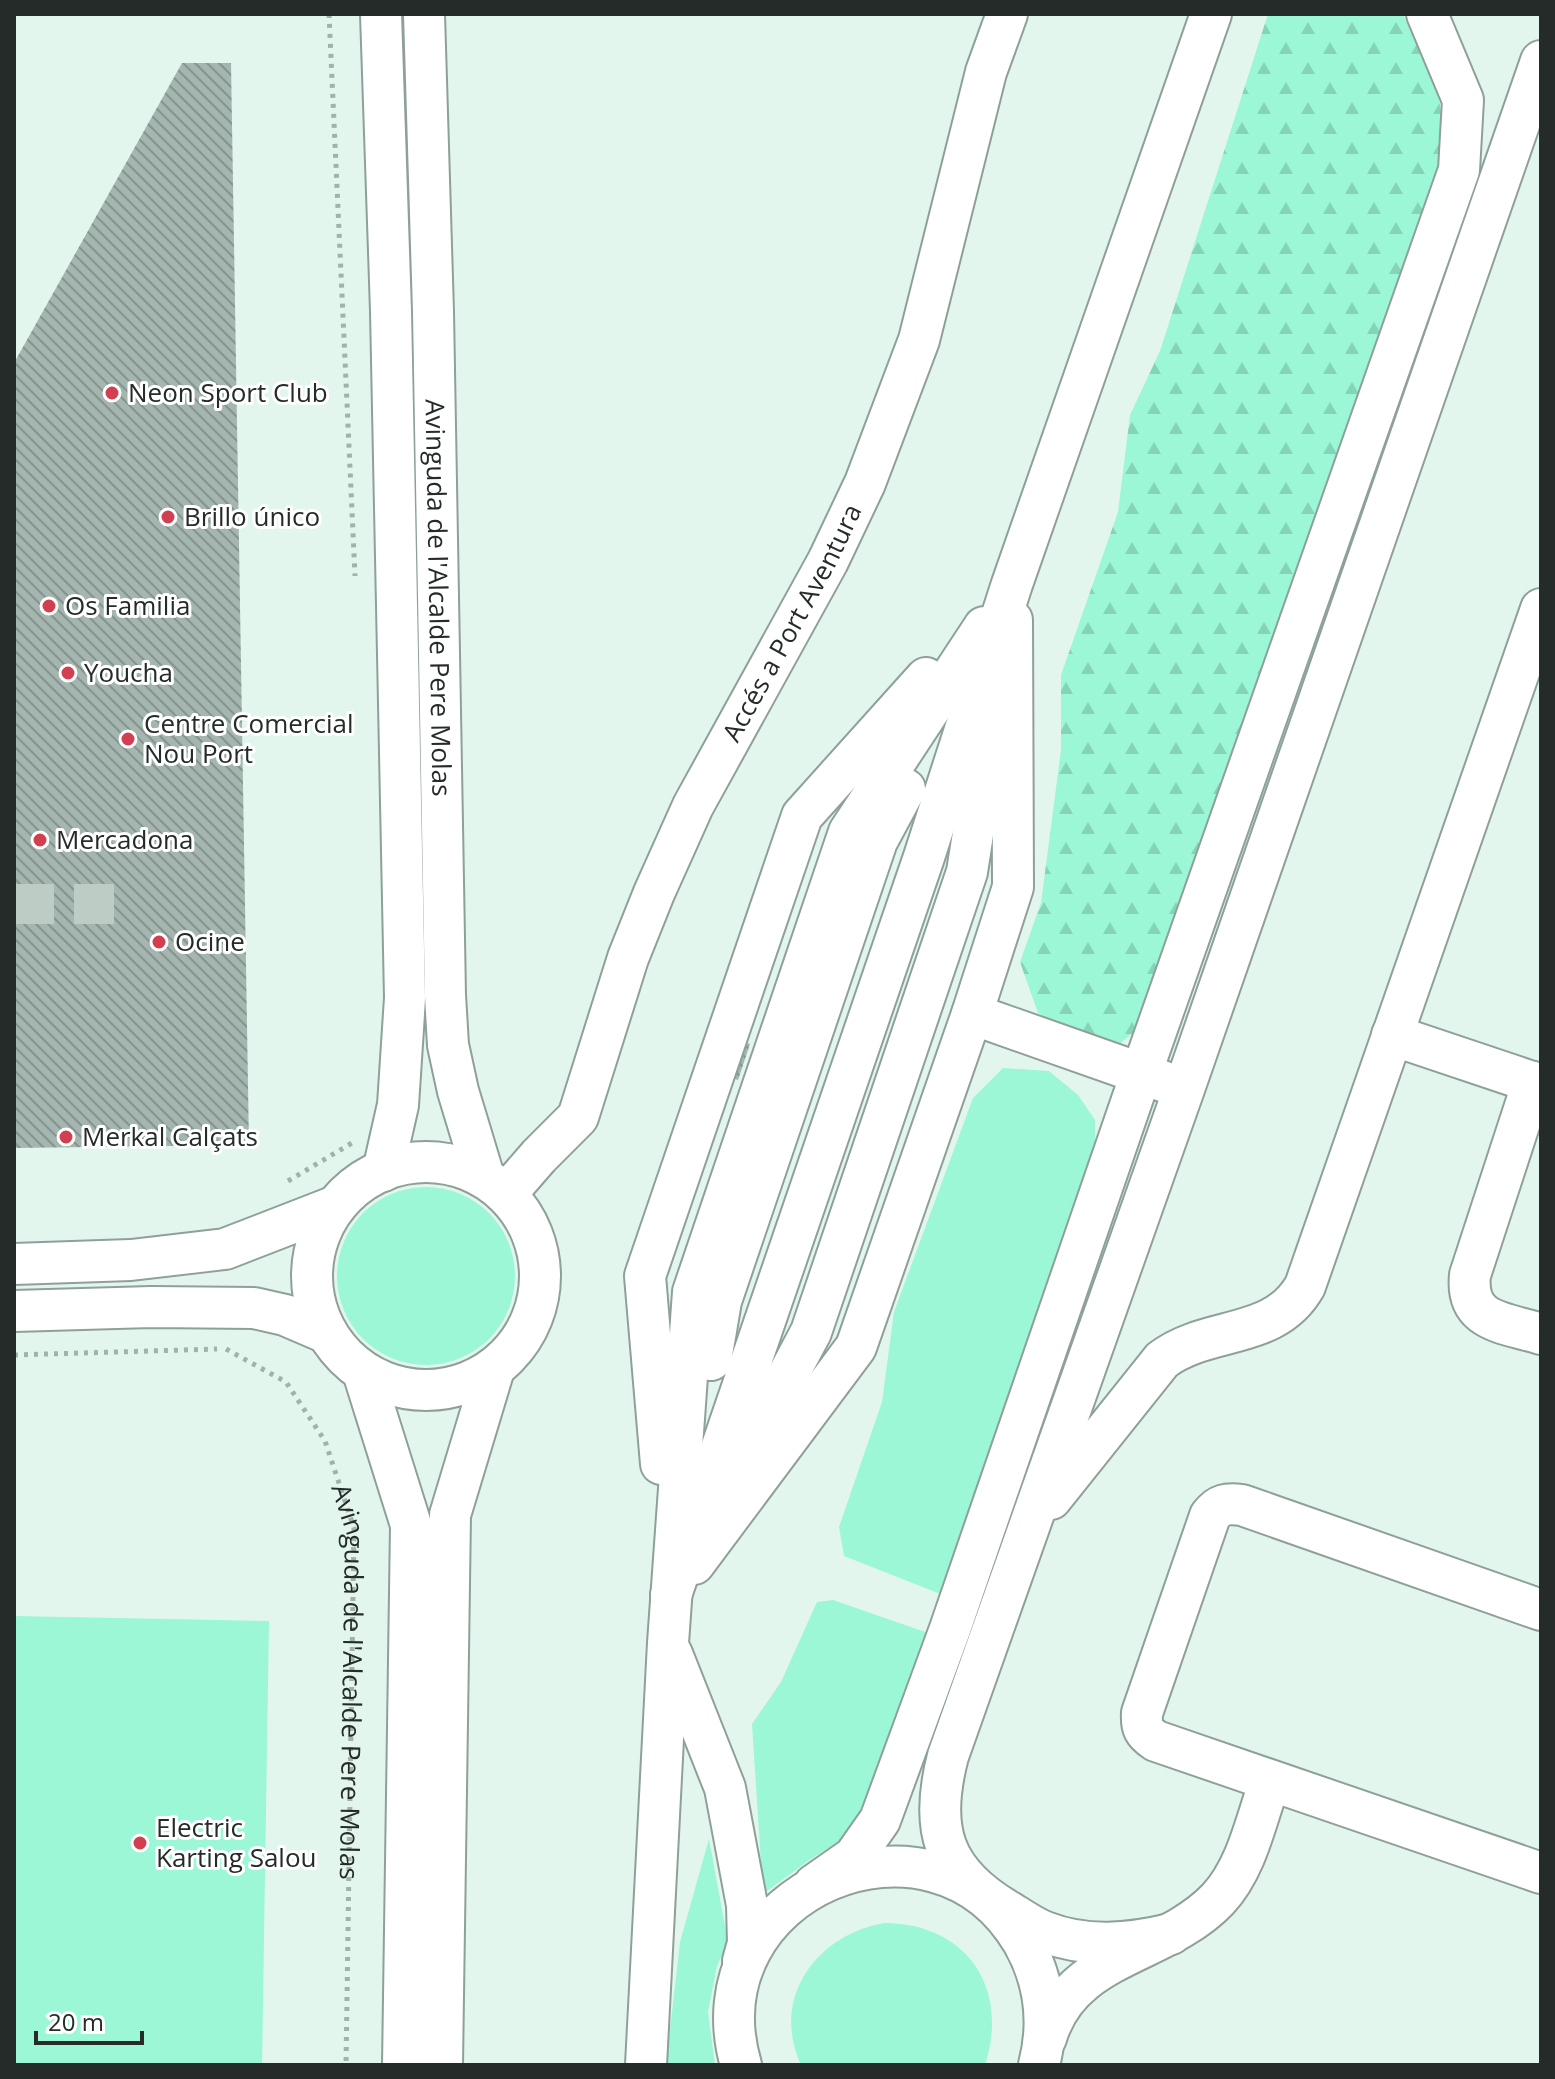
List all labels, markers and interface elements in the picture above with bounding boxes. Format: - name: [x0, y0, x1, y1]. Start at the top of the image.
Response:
- place label: Neon Sport Club: [128, 374, 328, 410]
- marker: Neon Sport Club: [103, 384, 121, 402]
- street label: Avinguda de l'Alcalde Pere Molas: [418, 399, 461, 797]
- place label: Brillo único: [184, 498, 320, 534]
- street label: Accés a Port Aventura: [713, 498, 870, 748]
- marker: Brillo único: [159, 508, 177, 526]
- place label: Os Familia: [65, 587, 190, 623]
- marker: Os Familia: [40, 597, 58, 615]
- place label: Youcha: [84, 654, 173, 690]
- marker: Youcha: [59, 664, 77, 682]
- place label: Centre Comercial Nou Port: [144, 705, 354, 771]
- marker: Centre Comercial Nou Port: [119, 730, 137, 748]
- place label: Mercadona: [56, 821, 193, 857]
- marker: Mercadona: [31, 831, 49, 849]
- place label: Ocine: [175, 923, 245, 959]
- marker: Ocine: [150, 933, 168, 951]
- place label: Merkal Calçats: [82, 1118, 258, 1154]
- marker: Merkal Calçats: [57, 1128, 75, 1146]
- street label: Avinguda de l'Alcalde Pere Molas: [323, 1479, 374, 1880]
- place label: Electric Karting Salou: [156, 1809, 317, 1875]
- marker: Electric Karting Salou: [131, 1834, 149, 1852]
- scale bar: [36, 1995, 142, 2045]
- text: 20 m: [48, 2005, 104, 2038]

